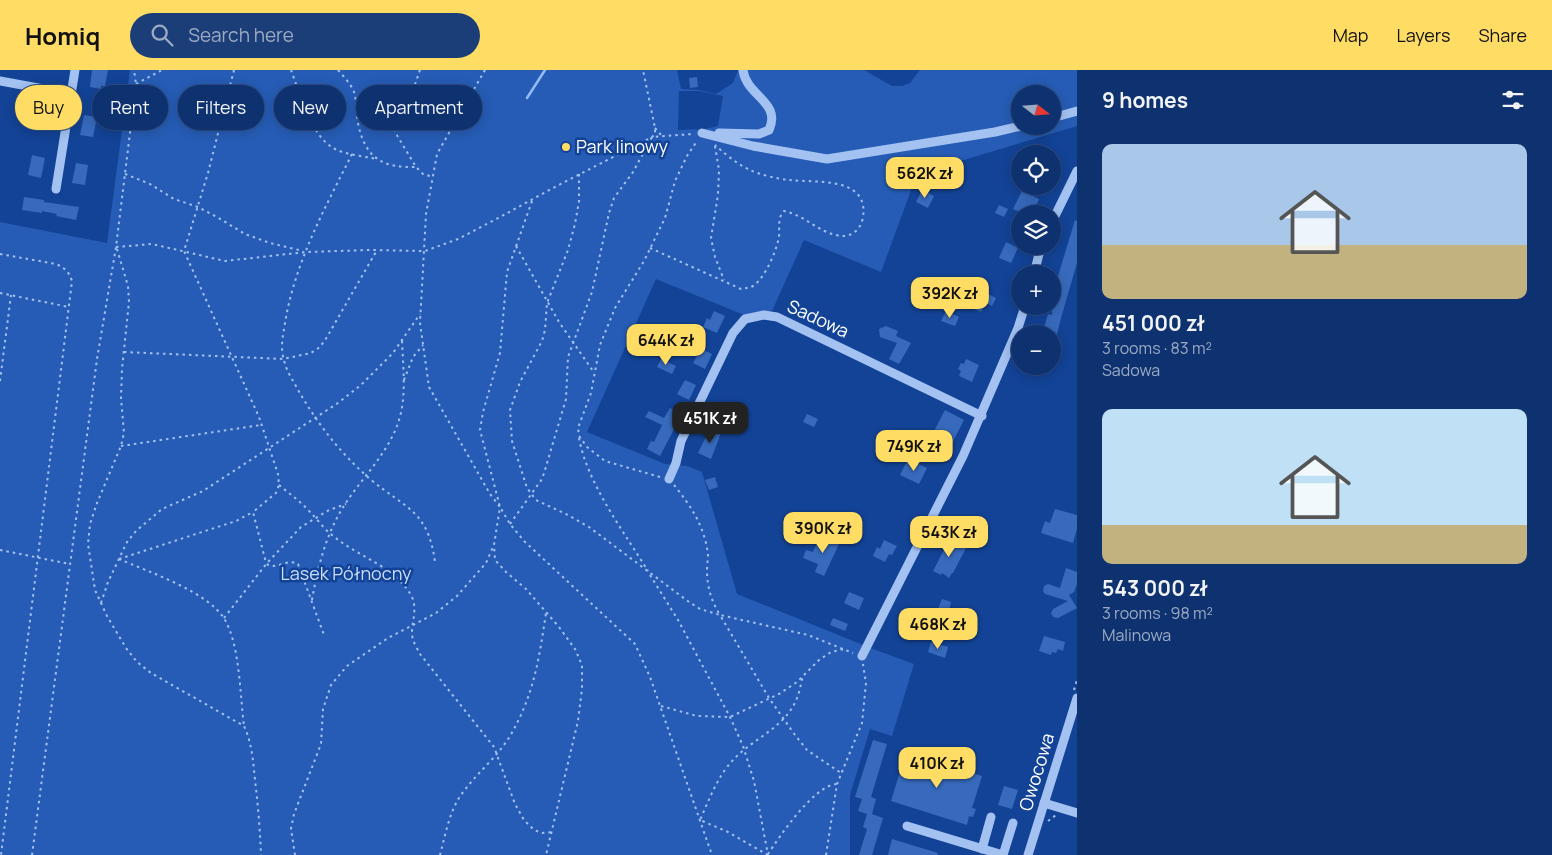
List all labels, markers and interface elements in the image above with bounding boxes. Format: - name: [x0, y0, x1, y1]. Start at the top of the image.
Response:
- search box: [130, 13, 480, 58]
- text: Homiq: [25, 19, 100, 52]
- icon: search: [148, 21, 176, 49]
- text: Search here: [188, 22, 294, 48]
- text: Map: [1333, 23, 1368, 47]
- text: Layers: [1396, 23, 1450, 47]
- text: Share: [1478, 23, 1527, 47]
- chip: Buy: [15, 85, 82, 130]
- chip: Rent: [92, 85, 168, 130]
- chip: Filters: [178, 85, 264, 130]
- chip: New: [274, 85, 346, 130]
- chip: Apartment: [356, 85, 482, 130]
- north arrow: [1011, 85, 1061, 135]
- map controls: [1011, 85, 1061, 375]
- text: 9 homes: [1102, 86, 1188, 114]
- icon: filters: [1499, 86, 1527, 114]
- place label: Park linowy: [576, 134, 669, 158]
- marker: Park linowy: [560, 141, 572, 153]
- button: locate: [1011, 145, 1061, 195]
- pin: 562K zł: [879, 156, 971, 199]
- text: 562K zł: [897, 162, 953, 184]
- icon: home: [1270, 177, 1360, 267]
- button: layers: [1011, 205, 1061, 255]
- button: +: [1011, 265, 1061, 315]
- pin: 392K zł: [904, 276, 996, 319]
- text: 392K zł: [922, 282, 978, 304]
- street label: Sadowa: [784, 293, 853, 343]
- text: 451 000 zł: [1102, 309, 1205, 337]
- pin: 644K zł: [620, 324, 712, 366]
- button: −: [1011, 325, 1061, 375]
- text: 644K zł: [638, 329, 694, 351]
- text: 3 rooms · 83 m²: [1102, 337, 1212, 359]
- text: Sadowa: [1102, 359, 1160, 381]
- pin: 451K zł: [664, 402, 756, 444]
- text: 451K zł: [683, 407, 737, 429]
- pin: 749K zł: [868, 430, 960, 472]
- text: 749K zł: [887, 435, 941, 457]
- icon: home: [1270, 442, 1360, 532]
- pin: 390K zł: [777, 512, 869, 554]
- pin: 543K zł: [903, 516, 995, 558]
- text: 390K zł: [794, 517, 852, 539]
- text: 543K zł: [921, 521, 977, 543]
- park label: Lasek Północny: [281, 561, 412, 585]
- text: 543 000 zł: [1102, 574, 1208, 602]
- text: 3 rooms · 98 m²: [1102, 602, 1213, 624]
- pin: 468K zł: [892, 608, 984, 650]
- text: 468K zł: [910, 613, 966, 635]
- text: Malinowa: [1102, 624, 1171, 646]
- street label: Owocowa: [1013, 730, 1059, 814]
- pin: 410K zł: [891, 746, 983, 789]
- text: 410K zł: [910, 752, 964, 774]

